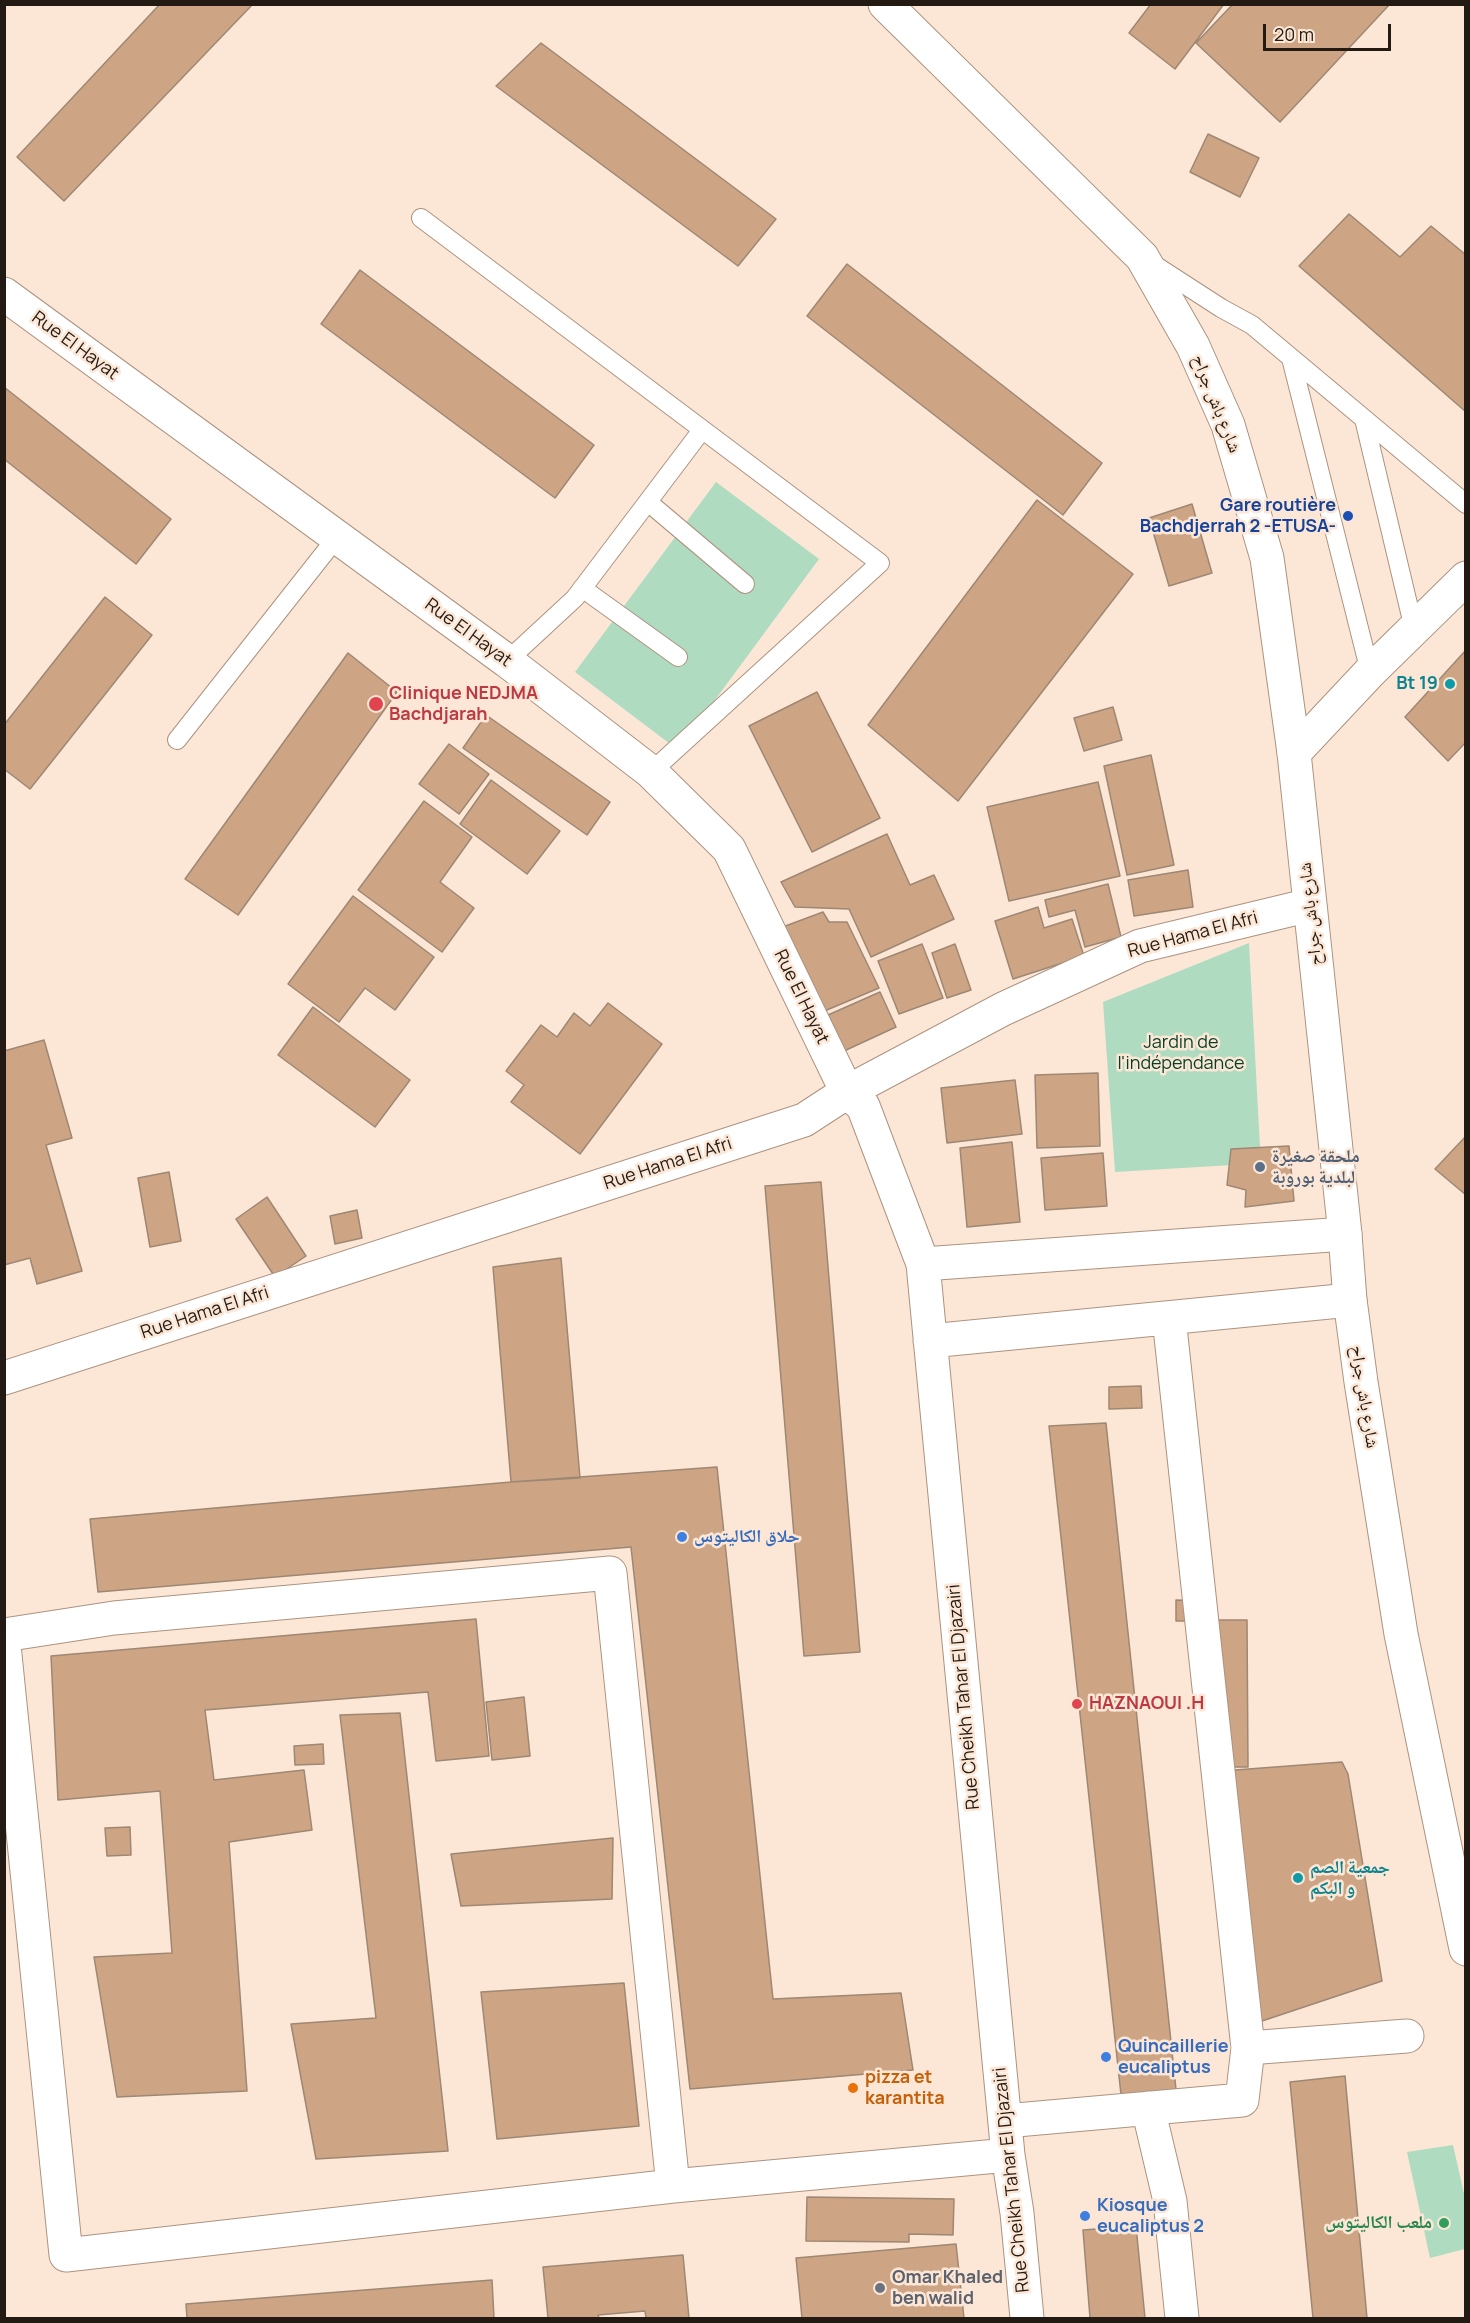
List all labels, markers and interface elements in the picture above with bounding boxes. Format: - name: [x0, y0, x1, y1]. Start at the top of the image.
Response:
- scale bar: [1266, 12, 1394, 50]
- text: 20 m: [1274, 22, 1314, 46]
- street label: Rue El Hayat: [27, 307, 123, 385]
- street label: شارع باش جراح: [1187, 352, 1245, 456]
- place label: Gare routière Bachdjerrah 2 -ETUSA-: [1140, 495, 1336, 538]
- marker: Gare routière Bachdjerrah 2 -ETUSA-: [1341, 509, 1355, 523]
- street label: Rue El Hayat: [420, 594, 516, 672]
- place label: Bt 19: [1396, 673, 1438, 695]
- marker: Bt 19: [1443, 677, 1457, 691]
- place label: Clinique NEDJMA Bachdjarah: [389, 683, 538, 726]
- marker: Clinique NEDJMA Bachdjarah: [367, 695, 385, 713]
- street label: شارع باش جراح: [1295, 861, 1327, 967]
- street label: Rue Hama El Afri: [1126, 907, 1260, 963]
- street label: Rue El Hayat: [769, 946, 833, 1048]
- park label: Jardin de l'indépendance: [1118, 1032, 1244, 1074]
- street label: Rue Hama El Afri: [601, 1133, 735, 1195]
- place label: ملحقة صغيرة لبلدية بوروبة: [1272, 1146, 1360, 1188]
- marker: ملحقة صغيرة لبلدية بوروبة: [1253, 1160, 1267, 1174]
- street label: Rue Hama El Afri: [138, 1282, 272, 1344]
- street label: شارع باش جراح: [1345, 1344, 1383, 1450]
- place label: حلاق الكاليتوس: [694, 1526, 800, 1548]
- marker: حلاق الكاليتوس: [675, 1530, 689, 1544]
- street label: Rue Cheikh Tahar El Djazairi: [943, 1583, 985, 1811]
- place label: HAZNAOUI .H: [1089, 1693, 1204, 1715]
- marker: HAZNAOUI .H: [1070, 1697, 1084, 1711]
- place label: جمعية الصم و البكم: [1310, 1857, 1390, 1900]
- marker: جمعية الصم و البكم: [1291, 1871, 1305, 1885]
- place label: Quincaillerie eucaliptus: [1118, 2036, 1229, 2078]
- marker: Quincaillerie eucaliptus: [1099, 2050, 1113, 2064]
- street label: Rue Cheikh Tahar El Djazairi: [989, 2066, 1035, 2294]
- place label: pizza et karantita: [865, 2067, 945, 2110]
- marker: pizza et karantita: [846, 2081, 860, 2095]
- place label: Kiosque eucaliptus 2: [1097, 2195, 1204, 2238]
- marker: Kiosque eucaliptus 2: [1078, 2209, 1092, 2223]
- place label: ملعب الكاليتوس: [1325, 2212, 1432, 2234]
- marker: ملعب الكاليتوس: [1437, 2216, 1451, 2230]
- place label: Omar Khaled ben walid: [892, 2267, 1003, 2310]
- marker: Omar Khaled ben walid: [873, 2281, 887, 2295]

